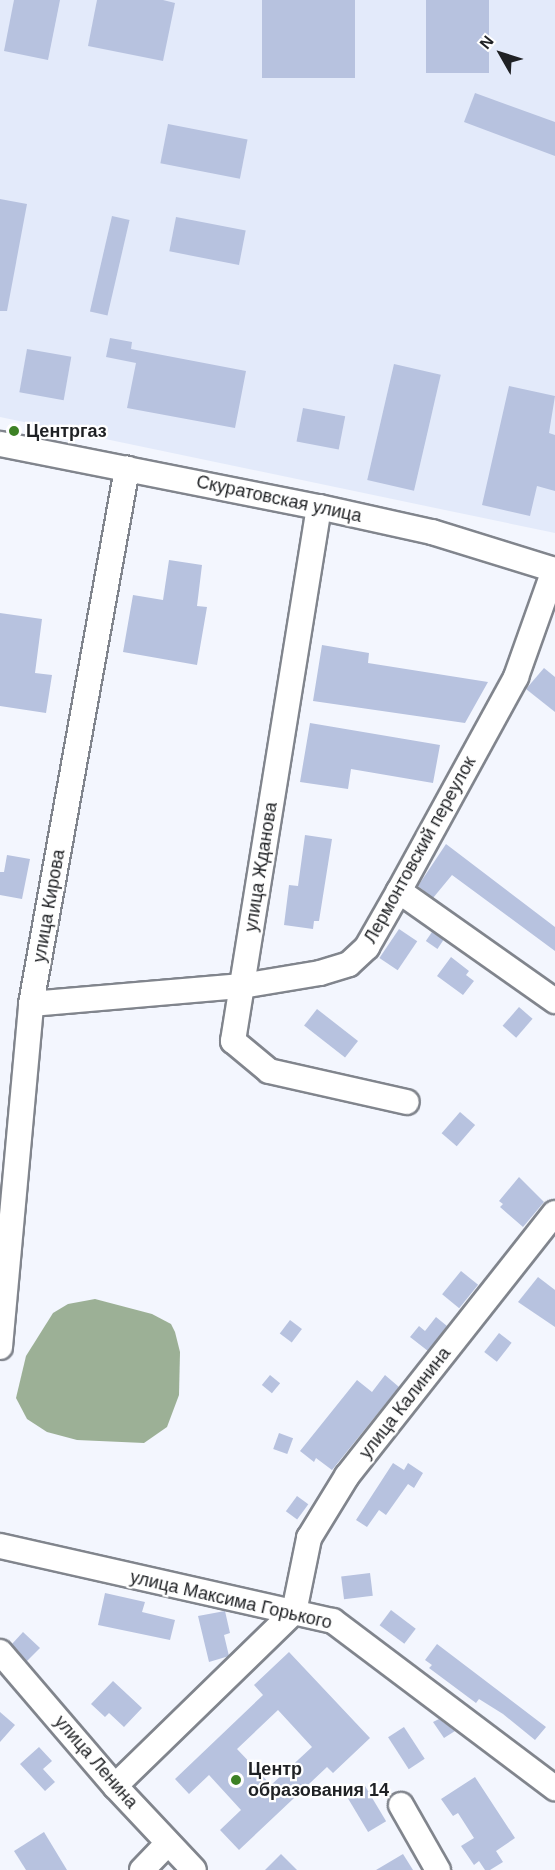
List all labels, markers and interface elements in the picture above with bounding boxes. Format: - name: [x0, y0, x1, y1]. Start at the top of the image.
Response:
- north arrow: [471, 24, 531, 84]
- text: N: [476, 33, 497, 52]
- place label: Центргаз: [26, 420, 107, 442]
- marker: Центргаз: [7, 424, 21, 438]
- street label: Скуратовская улица: [194, 471, 364, 527]
- street label: Лермонтовский переулок: [360, 753, 480, 947]
- street label: улица Жданова: [240, 801, 282, 933]
- street label: улица Кирова: [28, 848, 70, 964]
- street label: улица Калинина: [355, 1343, 455, 1463]
- street label: улица Максима Горького: [128, 1566, 334, 1634]
- street label: улица Ленина: [50, 1711, 142, 1813]
- place label: Центр образования 14: [248, 1759, 389, 1802]
- marker: Центр образования 14: [229, 1773, 243, 1787]

